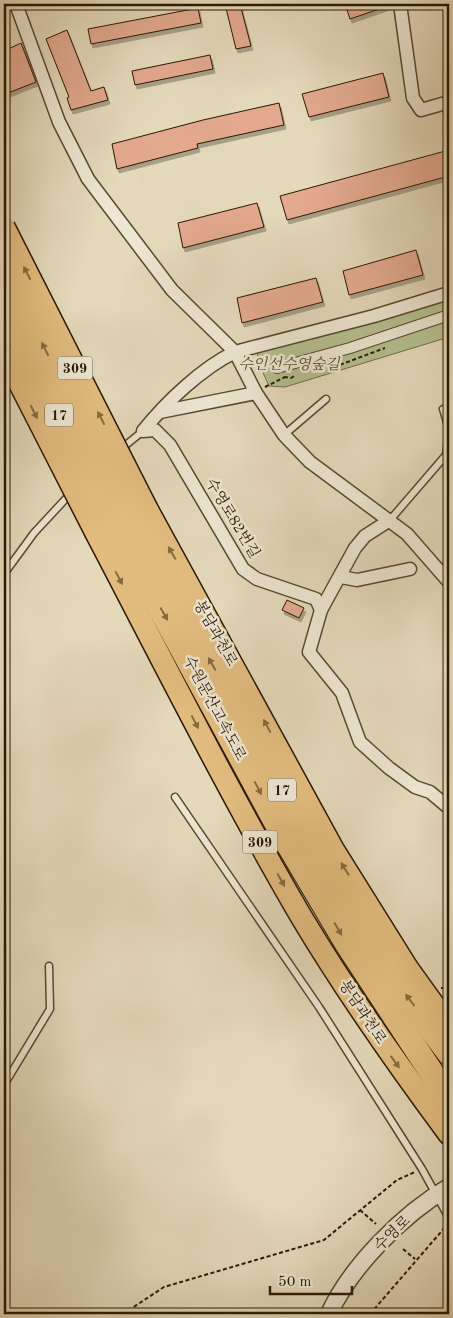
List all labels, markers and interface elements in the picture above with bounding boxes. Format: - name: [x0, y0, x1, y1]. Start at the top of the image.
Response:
- one-way arrow: [23, 266, 31, 281]
- one-way arrow: [41, 342, 49, 356]
- road number: 309: [58, 356, 92, 379]
- park label: 수인선수영숲길: [238, 356, 341, 373]
- road number: 17: [45, 404, 73, 426]
- one-way arrow: [30, 405, 38, 420]
- one-way arrow: [97, 411, 105, 426]
- street label: 수영로82번길: [202, 475, 263, 561]
- one-way arrow: [167, 547, 176, 560]
- one-way arrow: [115, 570, 123, 585]
- street label: 봉담과천로: [191, 597, 242, 669]
- one-way arrow: [160, 607, 168, 621]
- street label: 수원문산고속도로: [180, 653, 250, 764]
- one-way arrow: [207, 657, 216, 670]
- one-way arrow: [191, 714, 199, 729]
- one-way arrow: [263, 719, 271, 734]
- road number: 17: [268, 778, 296, 802]
- one-way arrow: [253, 781, 262, 794]
- road number: 309: [242, 830, 278, 854]
- one-way arrow: [341, 862, 350, 875]
- one-way arrow: [277, 872, 285, 887]
- one-way arrow: [333, 922, 342, 936]
- street label: 봉담과천로: [336, 977, 391, 1048]
- one-way arrow: [404, 994, 415, 1007]
- one-way arrow: [390, 1055, 400, 1068]
- street label: 수영로: [371, 1212, 414, 1255]
- scale bar: [270, 1263, 353, 1295]
- text: 50 m: [278, 1275, 312, 1290]

